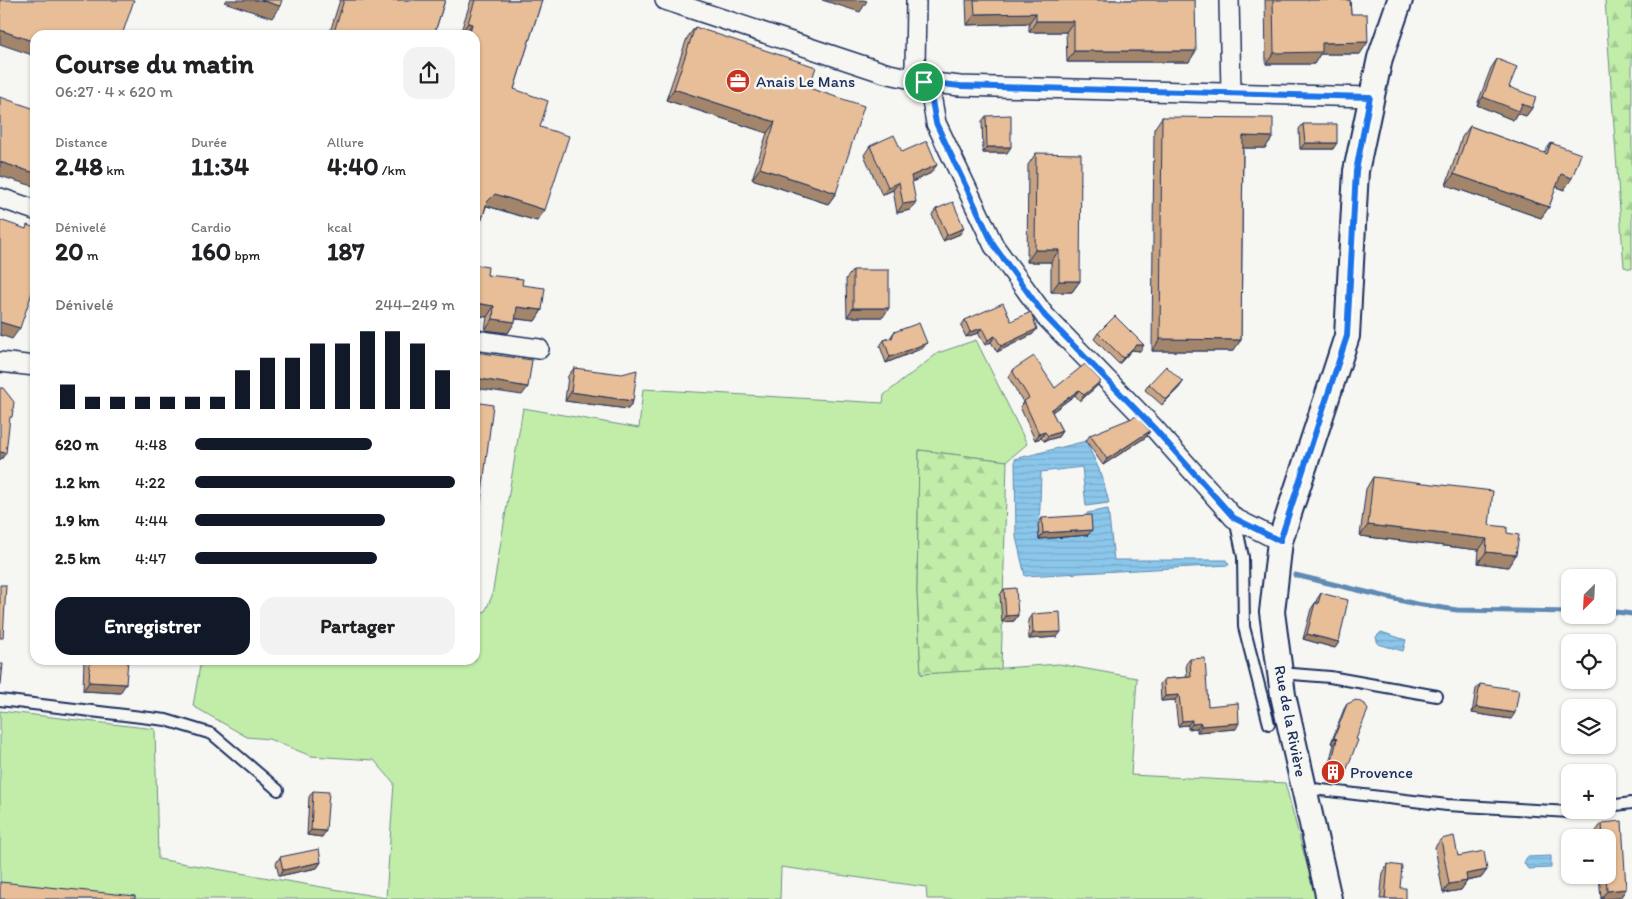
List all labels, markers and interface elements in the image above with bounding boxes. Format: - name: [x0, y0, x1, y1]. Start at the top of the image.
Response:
- text: Course du matin: [55, 46, 254, 80]
- button: share: [403, 47, 455, 99]
- pin: [903, 61, 945, 103]
- office icon: Anais Le Mans: [725, 68, 751, 94]
- icon: arrive: [910, 68, 938, 96]
- place label: Anais Le Mans: [756, 72, 855, 91]
- text: 06:27 · 4 × 620 m: [55, 82, 173, 101]
- text: Distance: [55, 134, 107, 151]
- text: Durée: [191, 134, 227, 151]
- text: Allure: [327, 134, 364, 151]
- text: 2.48: [55, 151, 103, 181]
- text: 11:34: [191, 151, 249, 181]
- text: 4:40: [327, 151, 379, 181]
- text: km: [103, 162, 125, 179]
- text: /km: [379, 162, 406, 179]
- text: Dénivelé: [55, 219, 106, 236]
- text: Cardio: [191, 219, 231, 236]
- text: kcal: [327, 219, 352, 236]
- text: 20: [55, 236, 84, 266]
- text: 160: [191, 236, 231, 266]
- text: 187: [327, 236, 365, 266]
- text: m: [84, 247, 99, 264]
- text: bpm: [231, 247, 260, 264]
- text: Dénivelé: [55, 295, 114, 314]
- text: 244–249 m: [375, 295, 455, 314]
- text: 620 m: [55, 435, 99, 454]
- text: 4:48: [135, 435, 167, 454]
- text: 1.2 km: [55, 473, 100, 492]
- text: 4:22: [135, 473, 165, 492]
- text: 1.9 km: [55, 511, 99, 530]
- text: 4:44: [135, 511, 168, 530]
- text: 2.5 km: [55, 549, 101, 568]
- text: 4:47: [135, 549, 166, 568]
- north arrow: [1561, 569, 1616, 624]
- map controls: [1561, 569, 1616, 884]
- button: Enregistrer: [55, 597, 250, 655]
- button: Partager: [260, 597, 455, 655]
- button: locate: [1561, 634, 1616, 689]
- street label: Rue de la Rivière: [1270, 664, 1311, 778]
- button: layers: [1561, 699, 1616, 754]
- building icon: Provence: [1320, 759, 1346, 785]
- place label: Provence: [1350, 763, 1413, 782]
- button: +: [1561, 764, 1616, 819]
- button: −: [1561, 829, 1616, 884]

